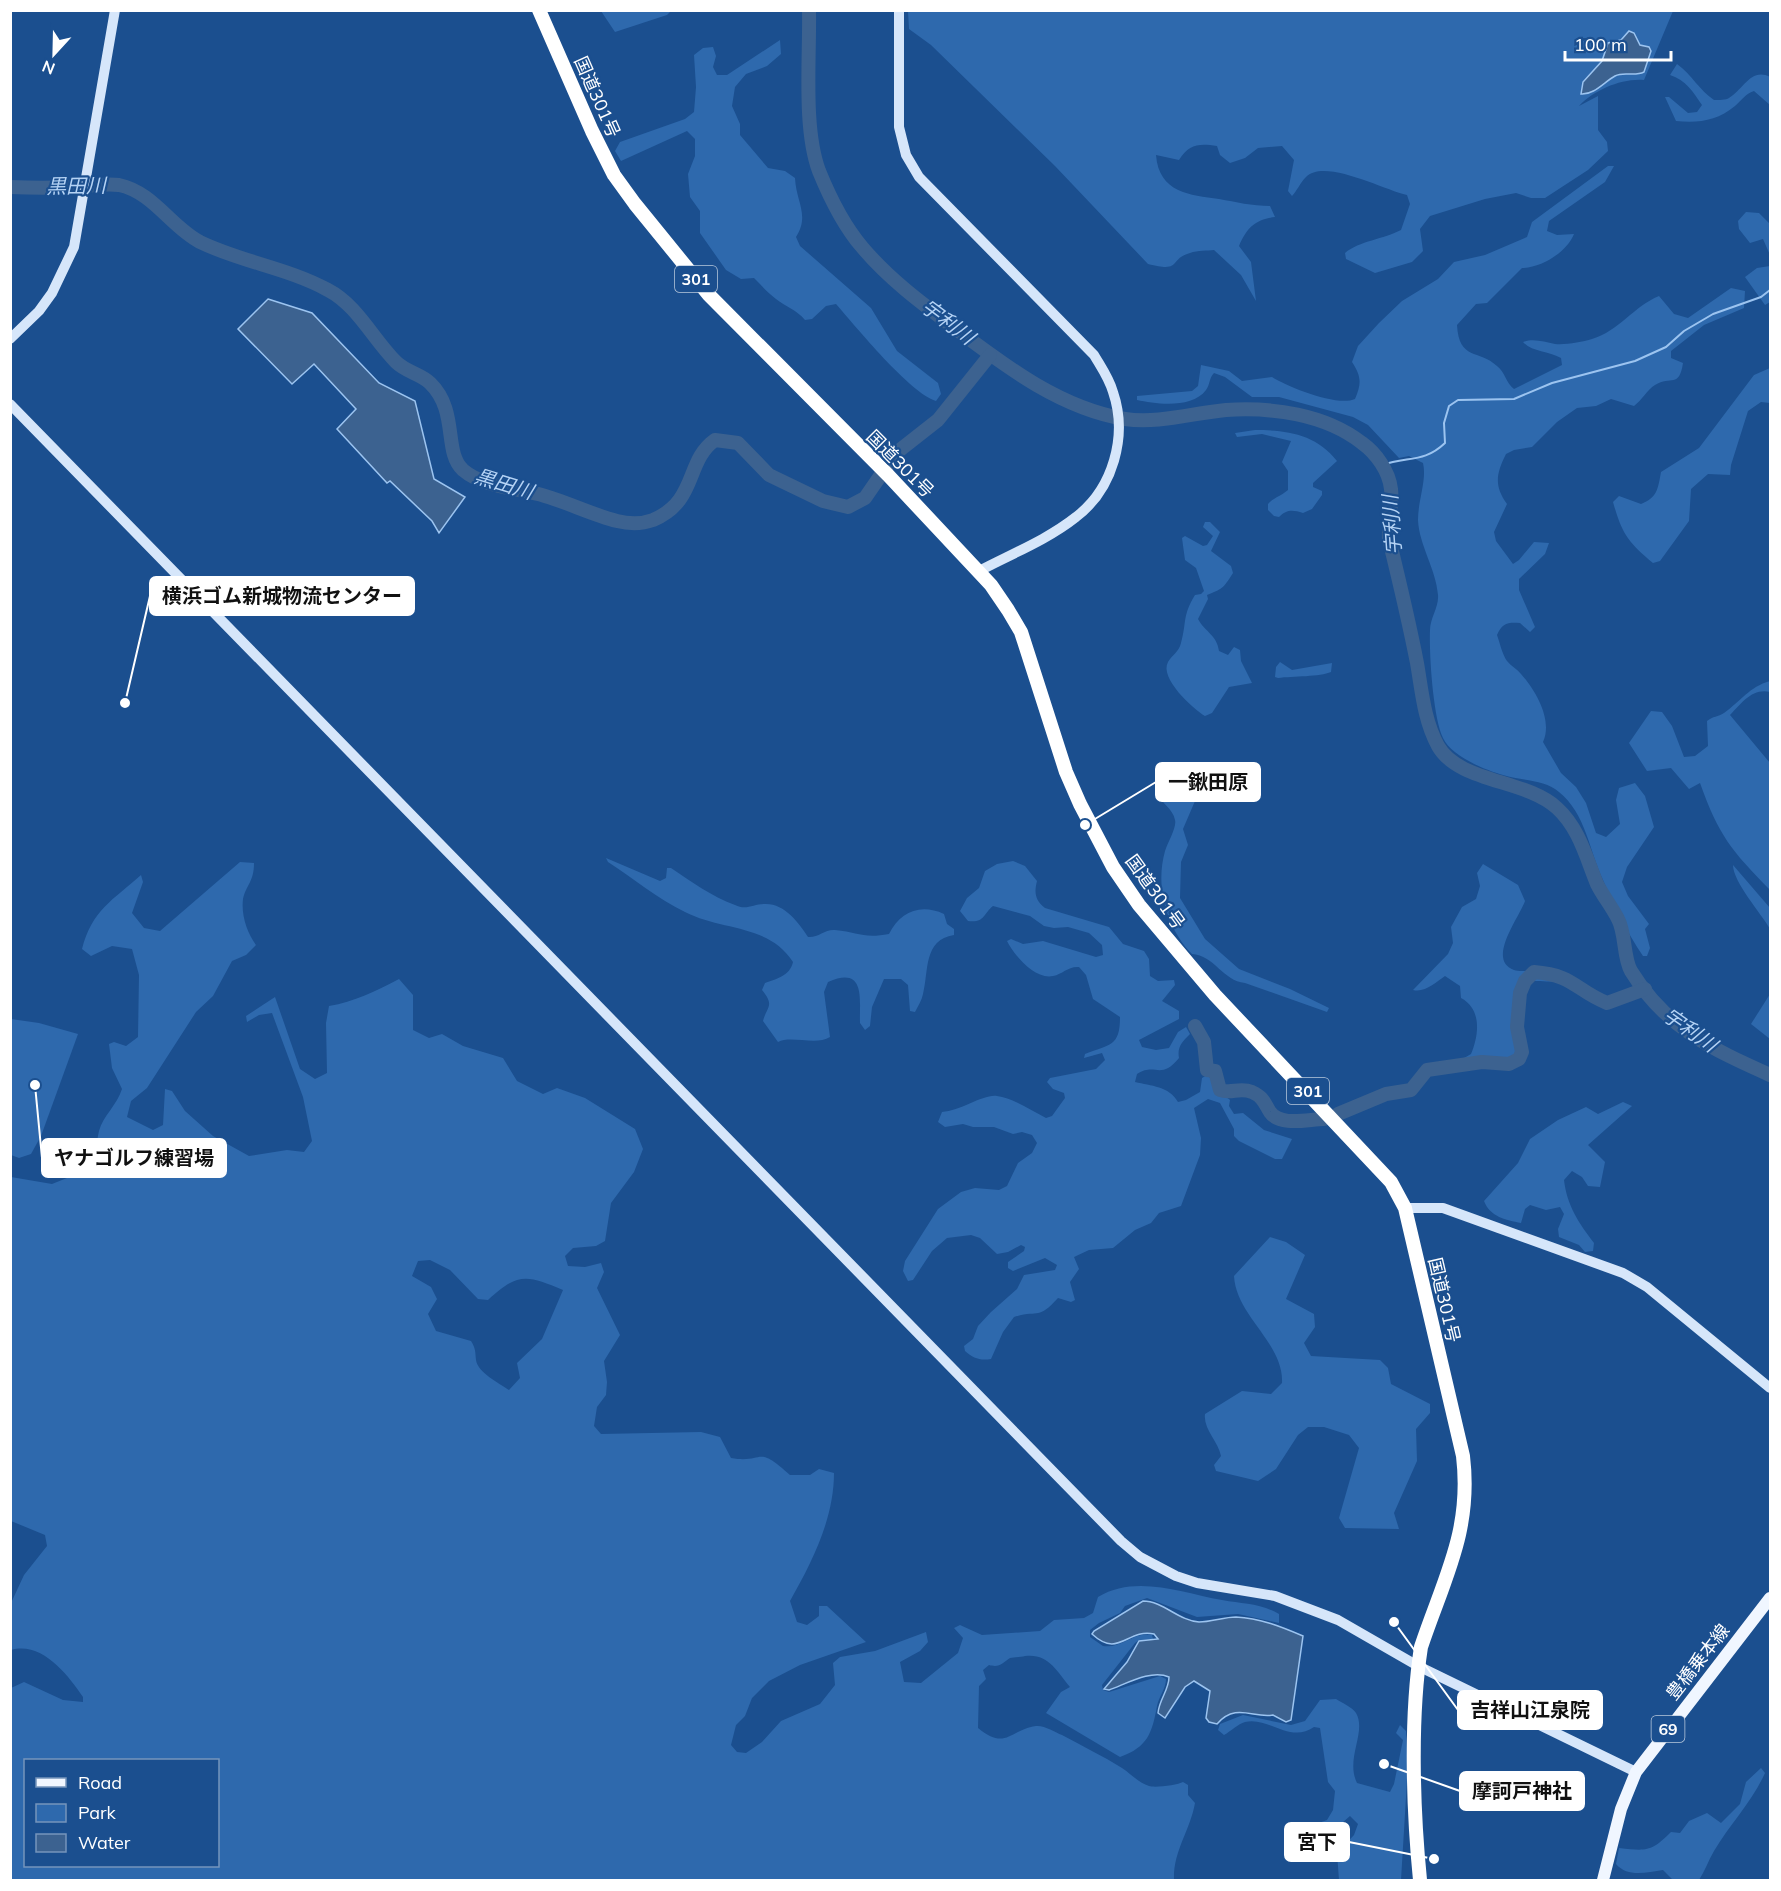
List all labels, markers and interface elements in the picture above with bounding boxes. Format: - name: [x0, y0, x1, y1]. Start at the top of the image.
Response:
- north arrow: [24, 24, 84, 84]
- scale bar: [1565, 24, 1672, 62]
- text: 100 m: [1574, 33, 1627, 56]
- street label: 国道301号: [569, 53, 626, 141]
- text: N: [39, 56, 58, 79]
- water label: 黒田川: [46, 172, 108, 199]
- road number: 301: [675, 266, 717, 292]
- water label: 宇利川: [917, 294, 981, 351]
- street label: 国道301号: [862, 425, 939, 502]
- water label: 黒田川: [472, 463, 538, 505]
- water label: 宇利川: [1377, 492, 1406, 556]
- callout: 横浜ゴム新城物流センター: [150, 577, 414, 615]
- text: 横浜ゴム新城物流センター: [162, 583, 402, 608]
- callout: 一鍬田原: [1156, 763, 1260, 801]
- text: 一鍬田原: [1168, 769, 1248, 794]
- street label: 国道301号: [1121, 850, 1190, 933]
- water label: 宇利川: [1659, 1002, 1724, 1058]
- road number: 301: [1287, 1078, 1329, 1104]
- callout: ヤナゴルフ練習場: [42, 1139, 226, 1177]
- text: ヤナゴルフ練習場: [54, 1145, 214, 1170]
- street label: 国道301号: [1424, 1255, 1465, 1345]
- street label: 豊橋乗本線: [1661, 1619, 1734, 1704]
- callout: 吉祥山江泉院: [1458, 1691, 1602, 1729]
- text: 吉祥山江泉院: [1470, 1697, 1590, 1722]
- road number: 69: [1652, 1716, 1684, 1742]
- legend: [24, 1759, 219, 1867]
- text: Road: [78, 1771, 122, 1794]
- callout: 摩訶戸神社: [1460, 1772, 1584, 1810]
- text: 摩訶戸神社: [1472, 1778, 1572, 1803]
- text: Park: [78, 1801, 117, 1824]
- callout: 宮下: [1285, 1823, 1349, 1861]
- text: 宮下: [1297, 1829, 1337, 1854]
- text: Water: [78, 1831, 131, 1854]

